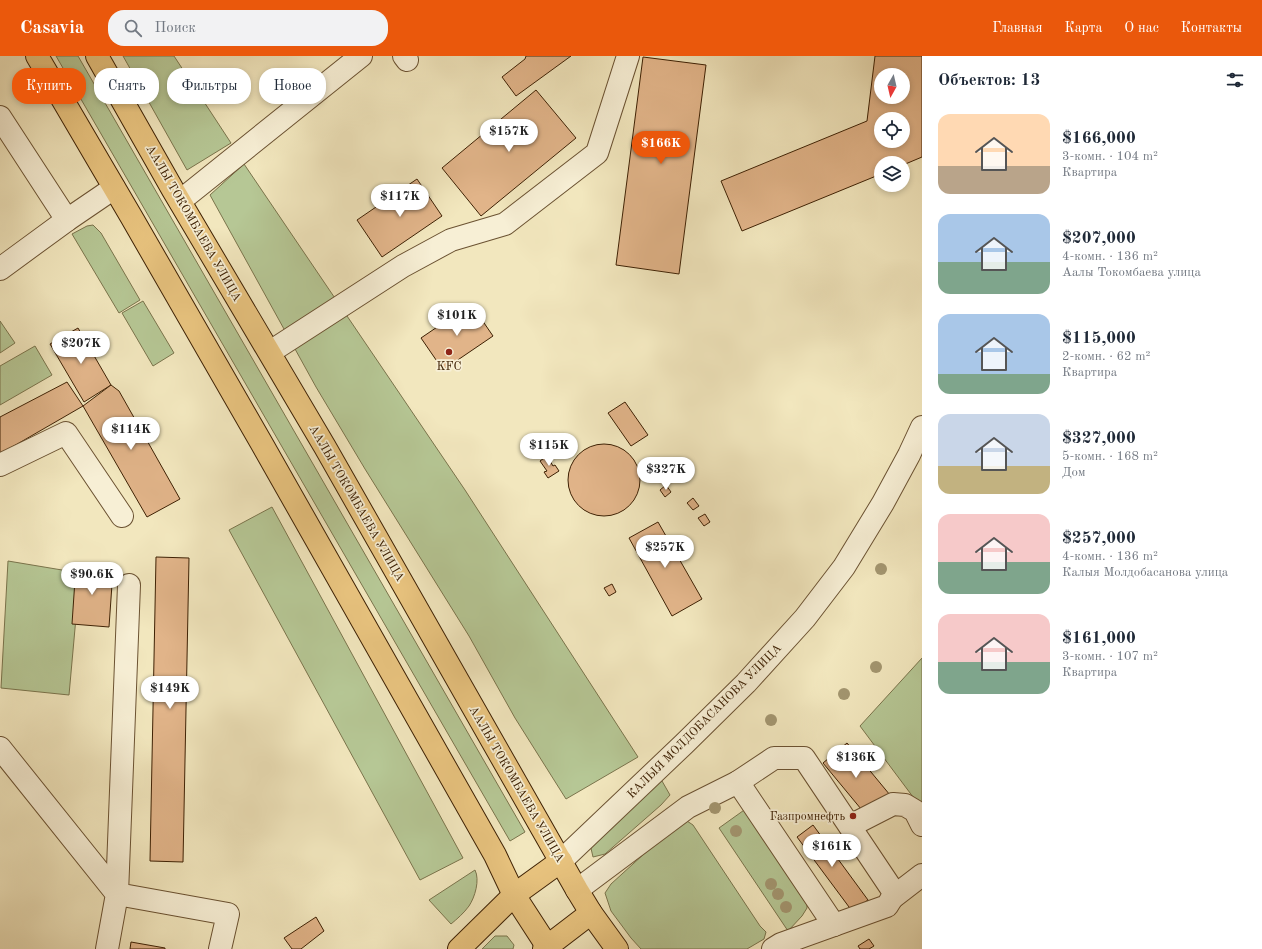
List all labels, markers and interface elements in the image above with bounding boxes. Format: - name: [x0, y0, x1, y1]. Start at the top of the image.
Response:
- search box: [108, 10, 388, 46]
- icon: search: [122, 17, 144, 39]
- text: Casavia: [20, 19, 84, 38]
- text: Поиск: [154, 21, 196, 36]
- text: Главная: [992, 21, 1042, 35]
- text: Карта: [1064, 21, 1102, 35]
- text: О нас: [1124, 21, 1159, 35]
- text: Контакты: [1181, 21, 1242, 35]
- chip: Купить: [12, 68, 86, 104]
- chip: Снять: [94, 68, 159, 104]
- chip: Фильтры: [167, 68, 251, 104]
- chip: Новое: [259, 68, 326, 104]
- north arrow: [874, 68, 910, 104]
- map controls: [874, 68, 910, 192]
- icon: filters: [1224, 69, 1246, 91]
- text: Объектов: 13: [938, 72, 1040, 89]
- button: locate: [874, 112, 910, 148]
- pin: $157K: [481, 119, 537, 153]
- text: $157K: [489, 125, 529, 138]
- icon: home: [970, 130, 1018, 178]
- text: $166,000: [1062, 130, 1136, 147]
- pin: $166K: [633, 131, 689, 165]
- text: $166K: [641, 137, 681, 150]
- street label: ААЛЫ ТОКОМБАЕВА УЛИЦА: [143, 143, 243, 304]
- text: 3-комн. · 104 m²: [1062, 150, 1158, 163]
- button: layers: [874, 156, 910, 192]
- text: Квартира: [1062, 166, 1117, 179]
- pin: $117K: [372, 184, 428, 218]
- text: $117K: [380, 190, 420, 203]
- icon: home: [970, 230, 1018, 278]
- text: $207,000: [1062, 230, 1136, 247]
- text: 4-комн. · 136 m²: [1062, 250, 1158, 263]
- text: Аалы Токомбаева улица: [1062, 266, 1201, 279]
- pin: $101K: [429, 303, 485, 337]
- text: $101K: [437, 309, 477, 322]
- icon: home: [970, 330, 1018, 378]
- text: $115,000: [1062, 330, 1136, 347]
- pin: $207K: [53, 331, 109, 365]
- text: $207K: [61, 337, 101, 350]
- marker: KFC: [444, 347, 454, 357]
- text: 2-комн. · 62 m²: [1062, 350, 1150, 363]
- place label: KFC: [436, 361, 462, 373]
- text: Квартира: [1062, 366, 1117, 379]
- pin: $114K: [103, 417, 159, 451]
- text: $114K: [111, 423, 151, 436]
- street label: ААЛЫ ТОКОМБАЕВА УЛИЦА: [306, 423, 406, 584]
- icon: home: [970, 430, 1018, 478]
- text: $327,000: [1062, 430, 1136, 447]
- pin: $115K: [521, 433, 577, 467]
- text: $115K: [529, 439, 569, 452]
- text: 5-комн. · 168 m²: [1062, 450, 1158, 463]
- pin: $327K: [638, 457, 694, 491]
- text: $327K: [646, 463, 686, 476]
- text: Дом: [1062, 466, 1086, 479]
- icon: home: [970, 530, 1018, 578]
- text: $257,000: [1062, 530, 1136, 547]
- pin: $257K: [637, 535, 693, 569]
- text: $257K: [645, 541, 685, 554]
- text: 4-комн. · 136 m²: [1062, 550, 1158, 563]
- pin: $90.6K: [59, 562, 125, 596]
- text: Калыя Молдобасанова улица: [1062, 566, 1228, 579]
- text: $90.6K: [70, 568, 114, 581]
- icon: home: [970, 630, 1018, 678]
- text: $161,000: [1062, 630, 1136, 647]
- street label: КАЛЫЯ МОЛДОБАСАНОВА УЛИЦА: [625, 642, 784, 801]
- text: 3-комн. · 107 m²: [1062, 650, 1158, 663]
- text: Квартира: [1062, 666, 1117, 679]
- pin: $149K: [142, 676, 198, 710]
- text: $149K: [150, 682, 190, 695]
- street label: ААЛЫ ТОКОМБАЕВА УЛИЦА: [466, 704, 566, 865]
- pin: $136K: [828, 745, 884, 779]
- text: $136K: [836, 751, 876, 764]
- place label: Газпромнефть: [770, 811, 845, 823]
- marker: Газпромнефть: [848, 811, 858, 821]
- pin: $161K: [804, 834, 860, 868]
- text: $161K: [812, 840, 852, 853]

